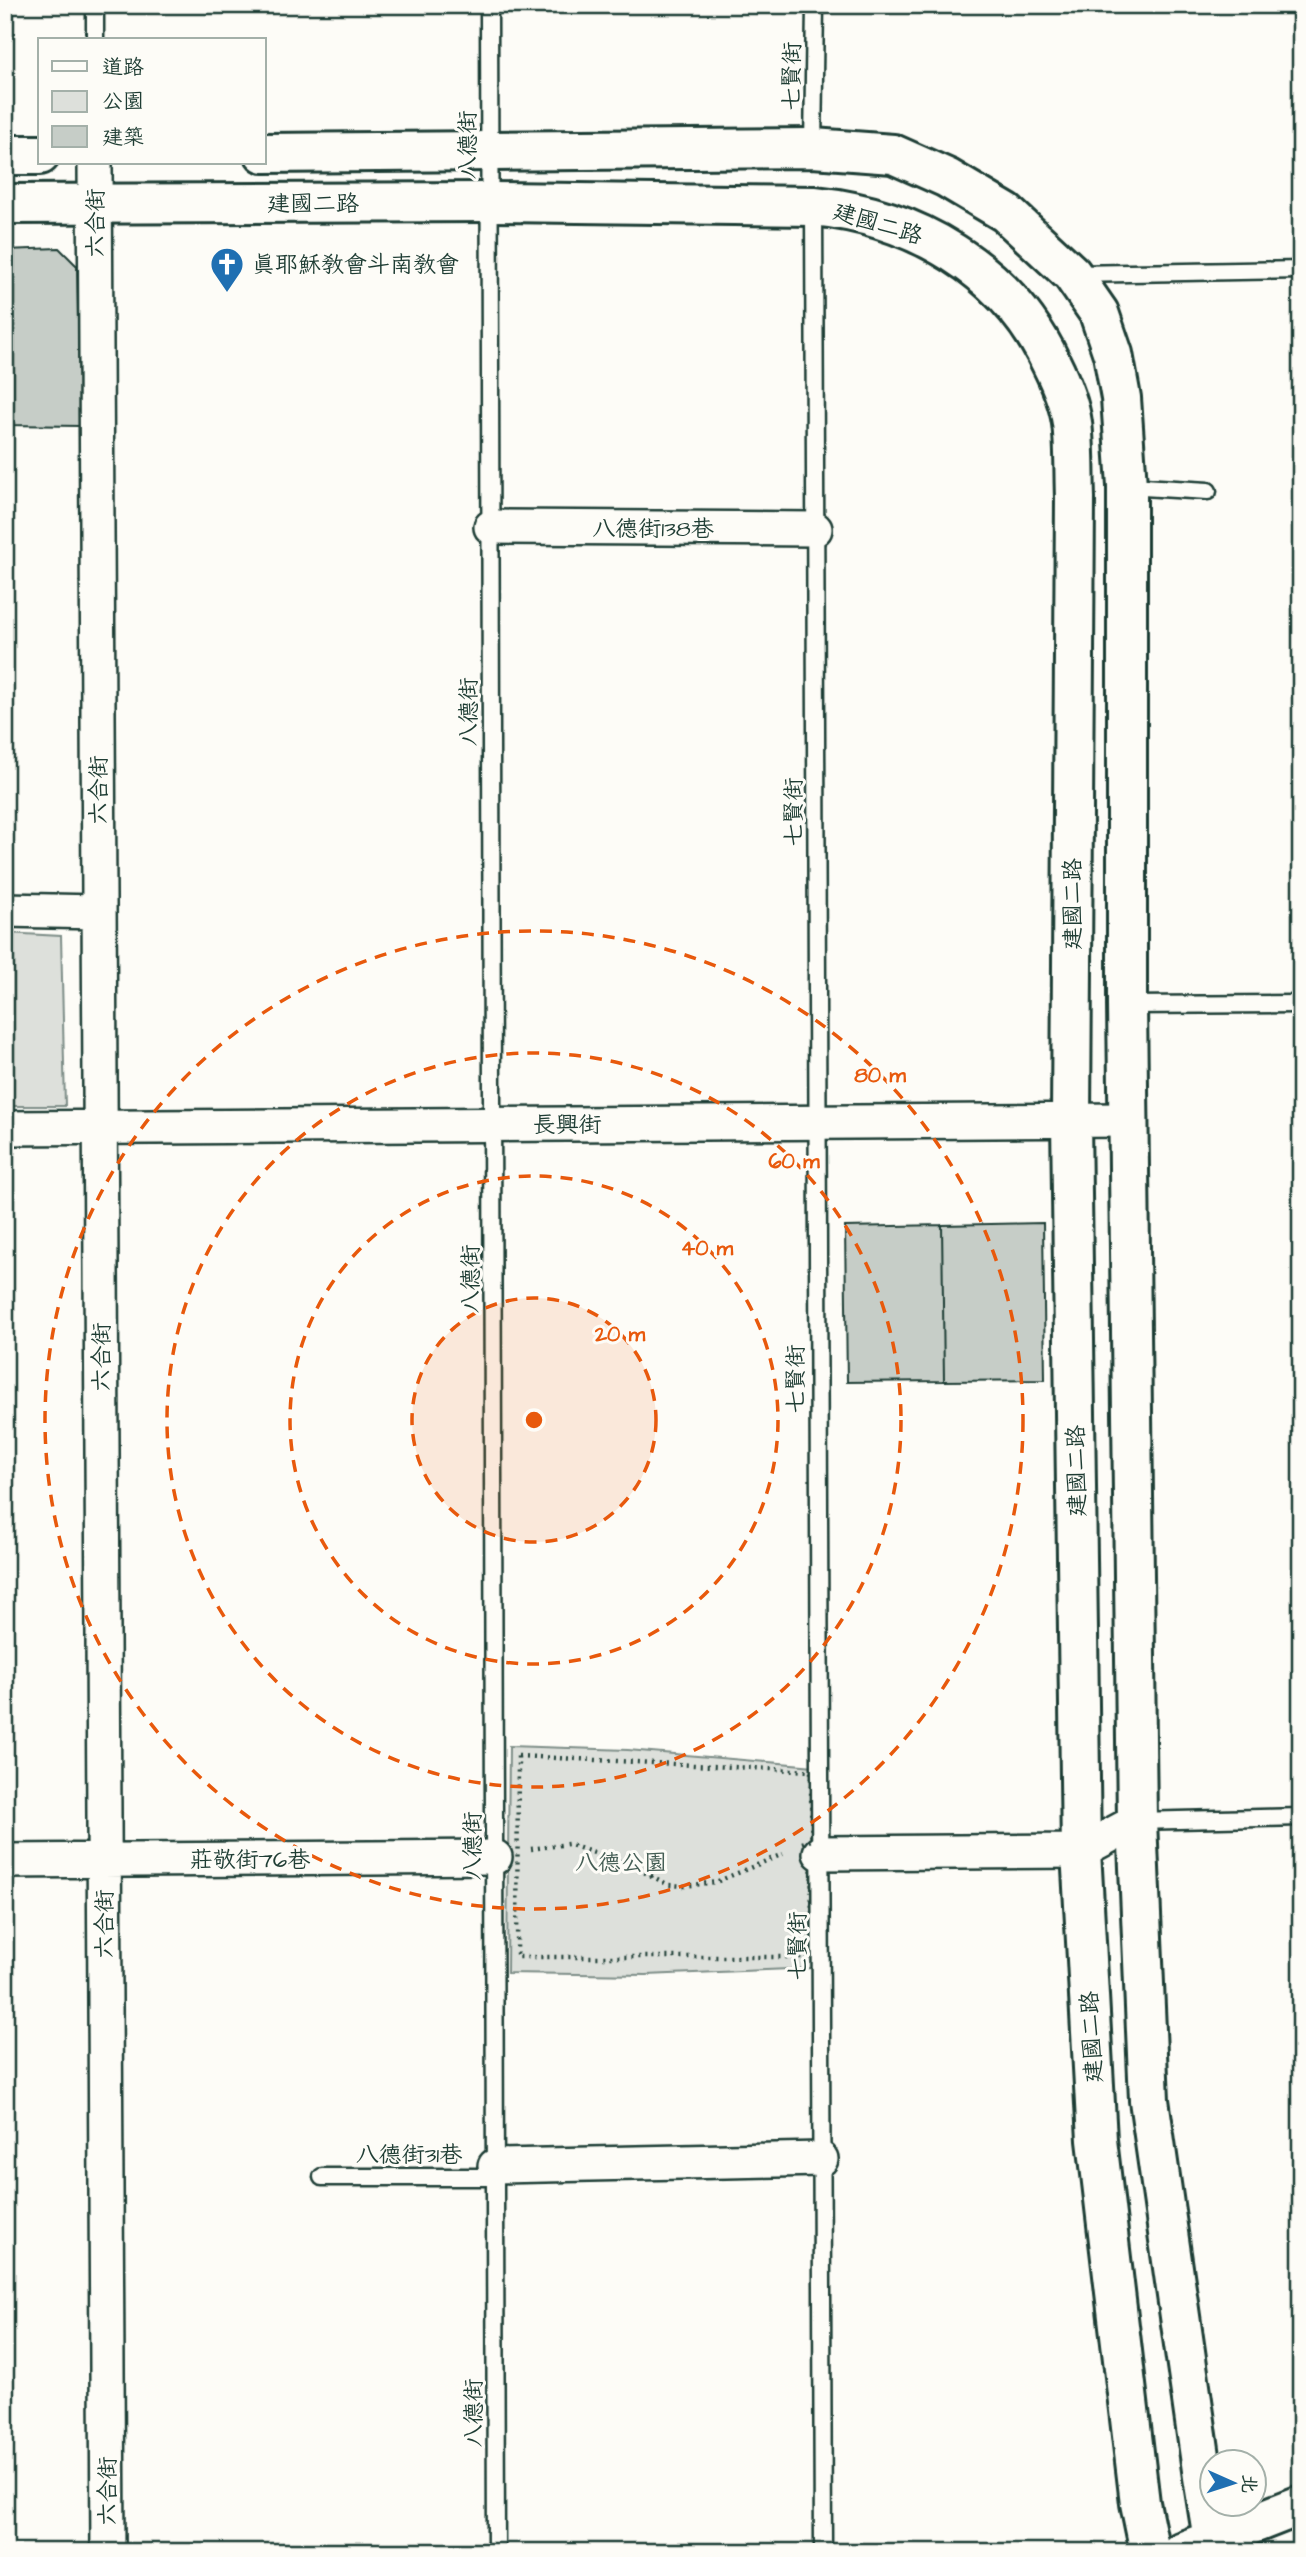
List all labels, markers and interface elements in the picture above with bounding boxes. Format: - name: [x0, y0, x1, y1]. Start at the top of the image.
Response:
- legend: [38, 38, 266, 164]
- street label: 七賢街: [775, 41, 809, 111]
- text: 道路: [102, 53, 144, 82]
- text: 公園: [102, 87, 144, 116]
- street label: 八德街: [452, 111, 484, 180]
- text: 建築: [102, 123, 144, 152]
- street label: 建國二路: [267, 188, 359, 220]
- street label: 六合街: [80, 189, 112, 258]
- street label: 建國二路: [829, 195, 926, 253]
- church icon: 真耶穌教會斗南教會: [208, 245, 246, 294]
- place label: 真耶穌教會斗南教會: [252, 249, 459, 281]
- street label: 八德街138巷: [592, 513, 715, 545]
- street label: 八德街: [453, 678, 485, 747]
- street label: 六合街: [83, 756, 115, 825]
- street label: 七賢街: [778, 778, 810, 847]
- street label: 建國二路: [1057, 858, 1089, 950]
- text: 80 m: [854, 1061, 906, 1090]
- street label: 長興街: [533, 1109, 602, 1141]
- text: 60 m: [768, 1147, 820, 1176]
- text: 40 m: [681, 1234, 734, 1263]
- street label: 八德街: [455, 1245, 487, 1314]
- text: 20 m: [594, 1320, 646, 1349]
- street label: 六合街: [86, 1323, 118, 1392]
- street label: 七賢街: [780, 1345, 812, 1414]
- centre of rings: [522, 1408, 546, 1432]
- street label: 建國二路: [1060, 1425, 1094, 1517]
- street label: 八德街: [457, 1812, 489, 1881]
- street label: 莊敬街76巷: [190, 1844, 311, 1876]
- park label: 八德公園: [575, 1847, 667, 1879]
- street label: 六合街: [89, 1890, 121, 1959]
- street label: 七賢街: [782, 1912, 814, 1981]
- street label: 建國二路: [1074, 1990, 1110, 2084]
- street label: 八德街31巷: [356, 2139, 463, 2171]
- street label: 八德街: [458, 2379, 490, 2448]
- north arrow: [1198, 2448, 1268, 2518]
- street label: 六合街: [92, 2457, 124, 2526]
- text: 北: [1234, 2474, 1262, 2494]

